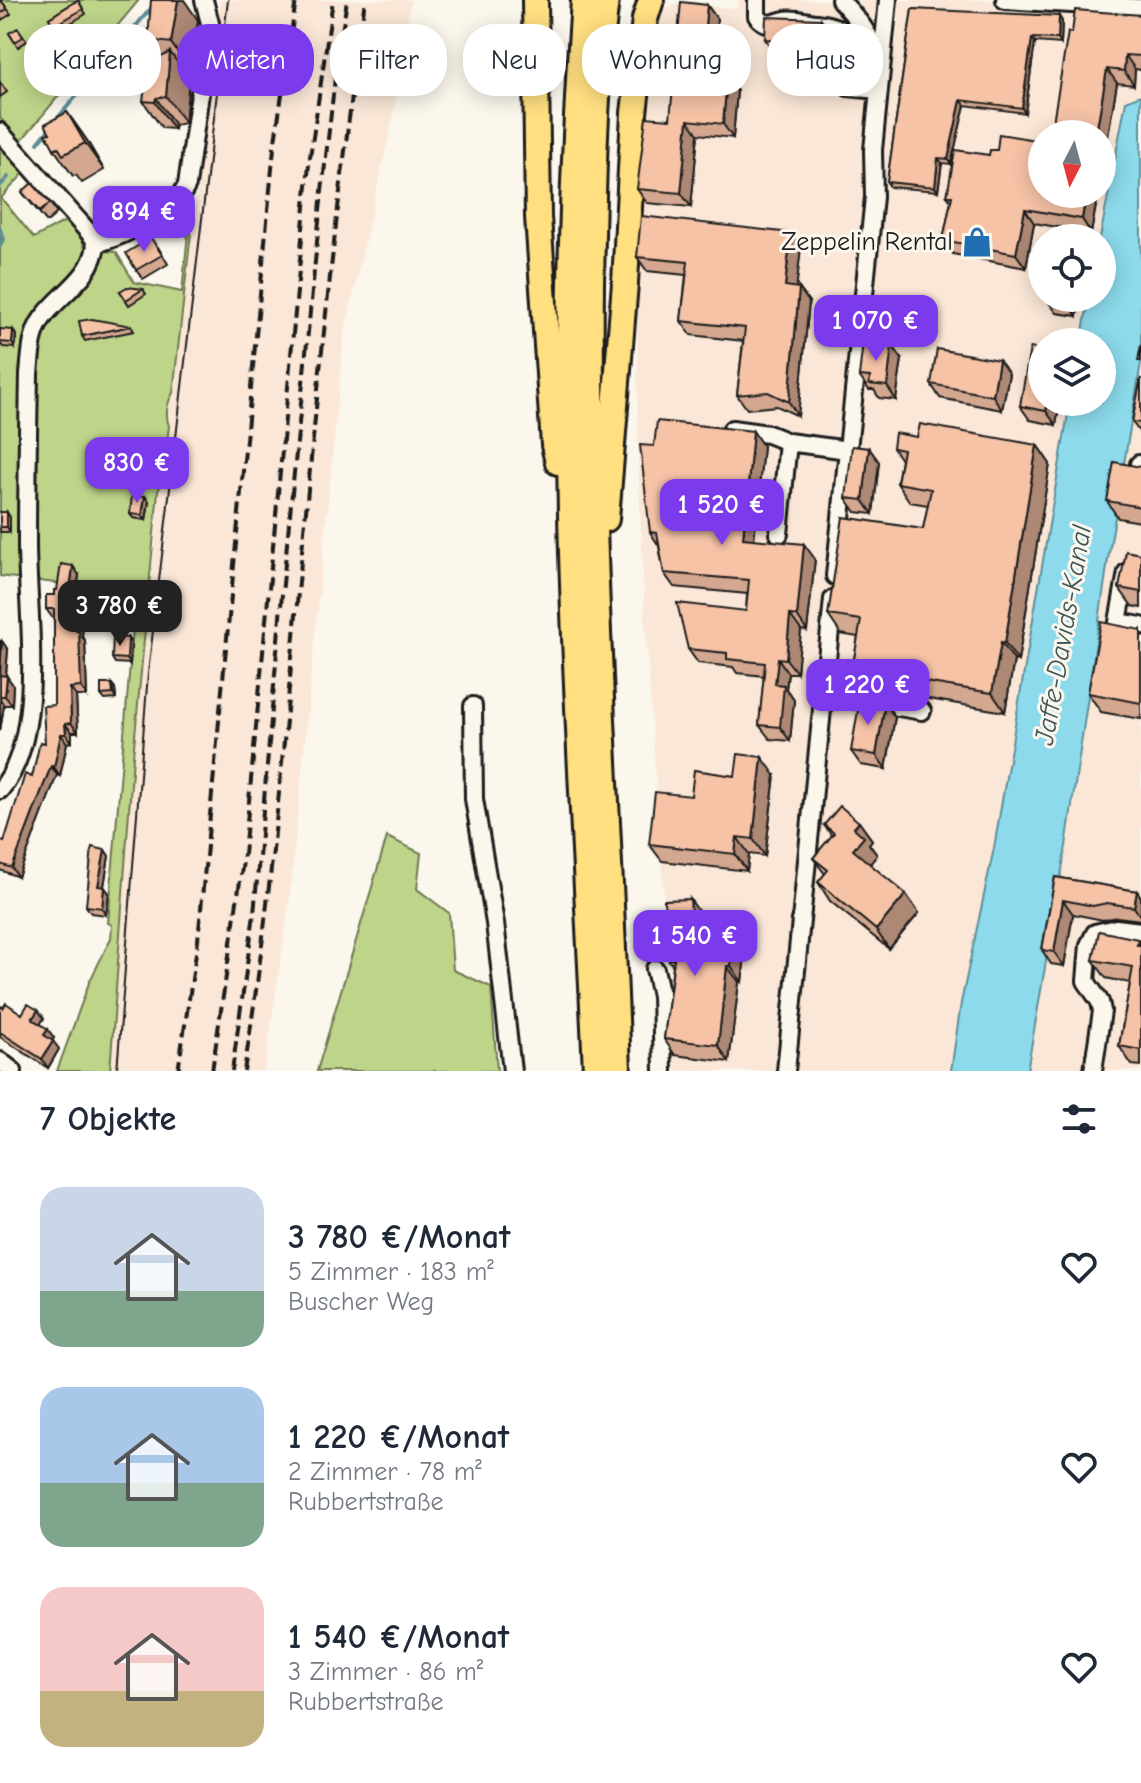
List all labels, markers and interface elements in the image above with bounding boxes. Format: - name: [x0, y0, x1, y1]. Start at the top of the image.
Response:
- chip: Kaufen: [24, 24, 161, 96]
- chip: Mieten: [177, 24, 314, 96]
- chip: Filter: [330, 24, 447, 96]
- chip: Neu: [463, 24, 566, 96]
- chip: Wohnung: [582, 24, 751, 96]
- chip: Haus: [767, 24, 883, 96]
- north arrow: [1028, 120, 1116, 208]
- map controls: [1028, 120, 1116, 416]
- pin: 894 €: [88, 186, 200, 254]
- text: 894 €: [111, 197, 177, 227]
- button: locate: [1028, 224, 1116, 312]
- shop icon: Zeppelin Rental: [960, 225, 994, 259]
- place label: Zeppelin Rental: [781, 227, 953, 257]
- pin: 1 070 €: [802, 295, 950, 363]
- text: 1 070 €: [832, 306, 920, 336]
- button: layers: [1028, 328, 1116, 416]
- pin: 830 €: [81, 437, 193, 505]
- text: 830 €: [103, 448, 171, 478]
- pin: 1 520 €: [648, 479, 796, 547]
- text: 1 520 €: [678, 490, 766, 520]
- water label: Jaffe-Davids-Kanal: [1028, 522, 1098, 748]
- pin: 3 780 €: [46, 580, 194, 648]
- text: 3 780 €: [76, 591, 164, 621]
- pin: 1 220 €: [794, 659, 942, 727]
- text: 1 220 €: [824, 670, 912, 700]
- pin: 1 540 €: [621, 910, 769, 978]
- text: 1 540 €: [651, 921, 739, 951]
- icon: filters: [1057, 1097, 1101, 1141]
- text: 7 Objekte: [40, 1099, 176, 1139]
- text: 3 780 €/Monat: [288, 1217, 510, 1257]
- icon: home: [104, 1219, 200, 1315]
- icon: heart: [1057, 1245, 1101, 1289]
- text: 5 Zimmer · 183 m²: [288, 1257, 494, 1287]
- text: Buscher Weg: [288, 1287, 434, 1317]
- text: 1 220 €/Monat: [288, 1417, 509, 1457]
- icon: home: [104, 1419, 200, 1515]
- icon: heart: [1057, 1445, 1101, 1489]
- text: 2 Zimmer · 78 m²: [288, 1457, 482, 1487]
- text: Rubbertstraße: [288, 1487, 444, 1517]
- text: 1 540 €/Monat: [288, 1617, 509, 1657]
- icon: home: [104, 1619, 200, 1715]
- icon: heart: [1057, 1645, 1101, 1689]
- text: 3 Zimmer · 86 m²: [288, 1657, 483, 1687]
- text: Rubbertstraße: [288, 1687, 444, 1717]

